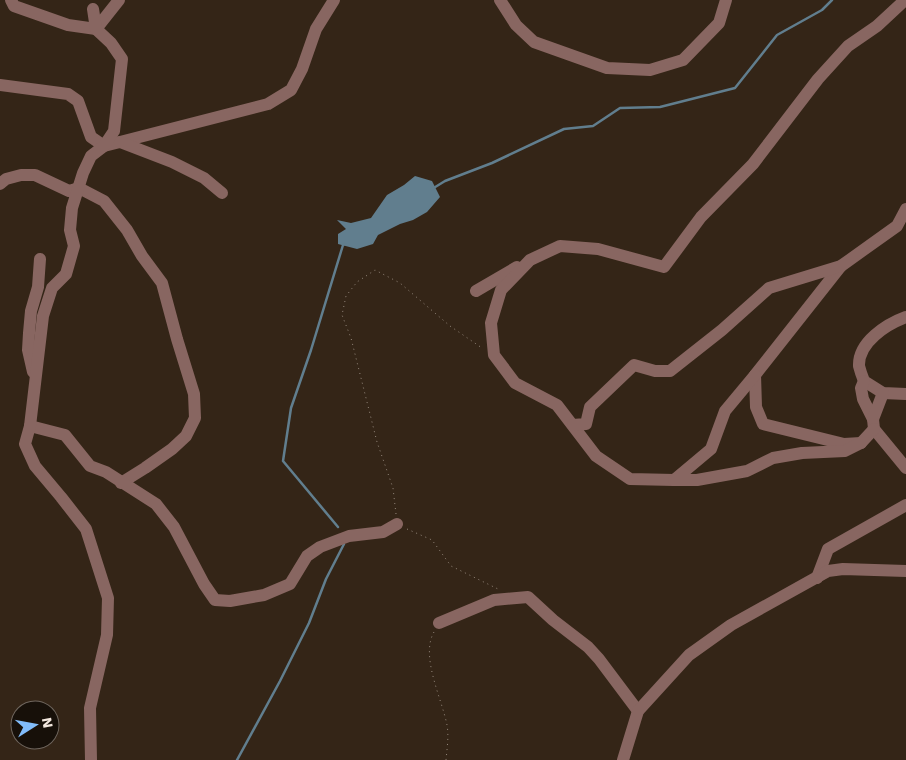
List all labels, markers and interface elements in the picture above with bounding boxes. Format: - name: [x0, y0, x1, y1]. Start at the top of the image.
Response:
- north arrow: [10, 700, 60, 750]
- text: N: [39, 716, 57, 729]

